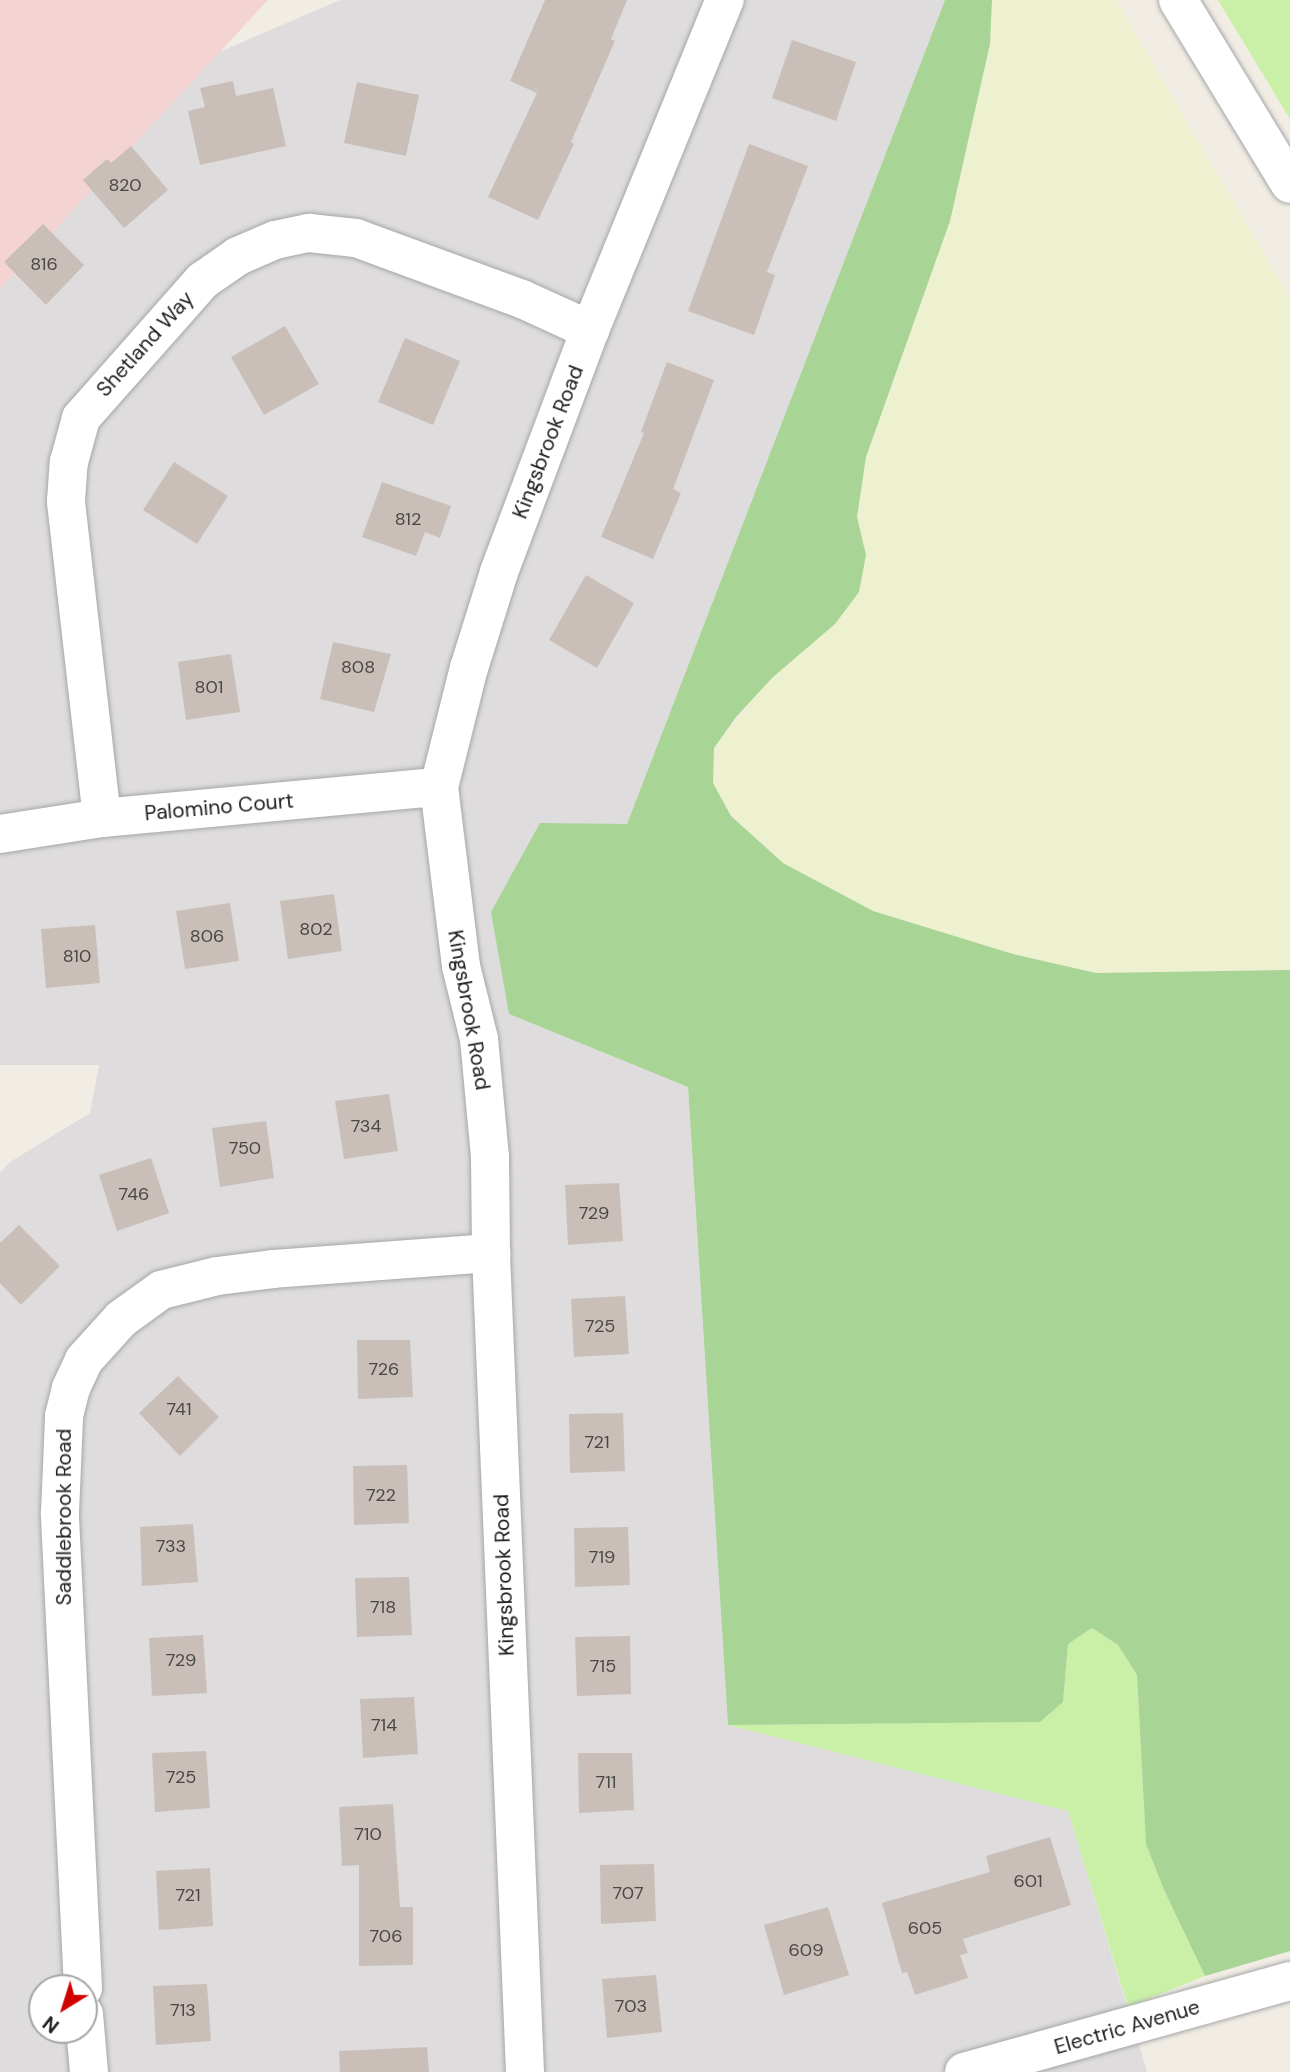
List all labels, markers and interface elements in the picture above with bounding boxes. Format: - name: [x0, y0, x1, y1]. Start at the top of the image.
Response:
- house number: 820: [108, 174, 142, 196]
- house number: 816: [30, 253, 58, 275]
- street label: Shetland Way: [91, 286, 199, 402]
- street label: Kingsbrook Road: [507, 362, 589, 522]
- house number: 812: [395, 508, 421, 530]
- house number: 808: [341, 656, 375, 678]
- house number: 801: [195, 676, 223, 698]
- street label: Palomino Court: [143, 788, 295, 826]
- house number: 802: [299, 918, 333, 940]
- house number: 806: [190, 925, 224, 947]
- street label: Kingsbrook Road: [443, 928, 495, 1092]
- house number: 810: [63, 945, 91, 967]
- house number: 734: [351, 1115, 381, 1137]
- house number: 750: [229, 1137, 261, 1159]
- house number: 746: [119, 1183, 149, 1205]
- house number: 729: [579, 1202, 609, 1224]
- house number: 725: [585, 1315, 615, 1337]
- house number: 726: [369, 1358, 399, 1380]
- house number: 741: [166, 1398, 192, 1420]
- street label: Saddlebrook Road: [51, 1428, 77, 1606]
- house number: 721: [584, 1431, 610, 1453]
- house number: 722: [366, 1484, 396, 1506]
- street label: Kingsbrook Road: [489, 1494, 519, 1656]
- house number: 733: [156, 1535, 186, 1557]
- house number: 719: [589, 1546, 615, 1568]
- house number: 718: [370, 1596, 396, 1618]
- house number: 729: [166, 1649, 196, 1671]
- house number: 715: [590, 1655, 616, 1677]
- house number: 714: [371, 1714, 397, 1736]
- house number: 725: [166, 1766, 196, 1788]
- house number: 711: [596, 1771, 616, 1793]
- house number: 710: [354, 1823, 382, 1845]
- house number: 601: [1013, 1870, 1043, 1892]
- house number: 707: [612, 1882, 644, 1904]
- house number: 721: [175, 1884, 201, 1906]
- house number: 605: [908, 1917, 942, 1939]
- house number: 706: [370, 1925, 402, 1947]
- house number: 609: [789, 1939, 823, 1961]
- north arrow: [28, 1974, 98, 2044]
- street label: Electric Avenue: [1051, 1994, 1203, 2060]
- house number: 703: [615, 1995, 647, 2017]
- house number: 713: [170, 1999, 196, 2021]
- text: N: [38, 2010, 64, 2038]

